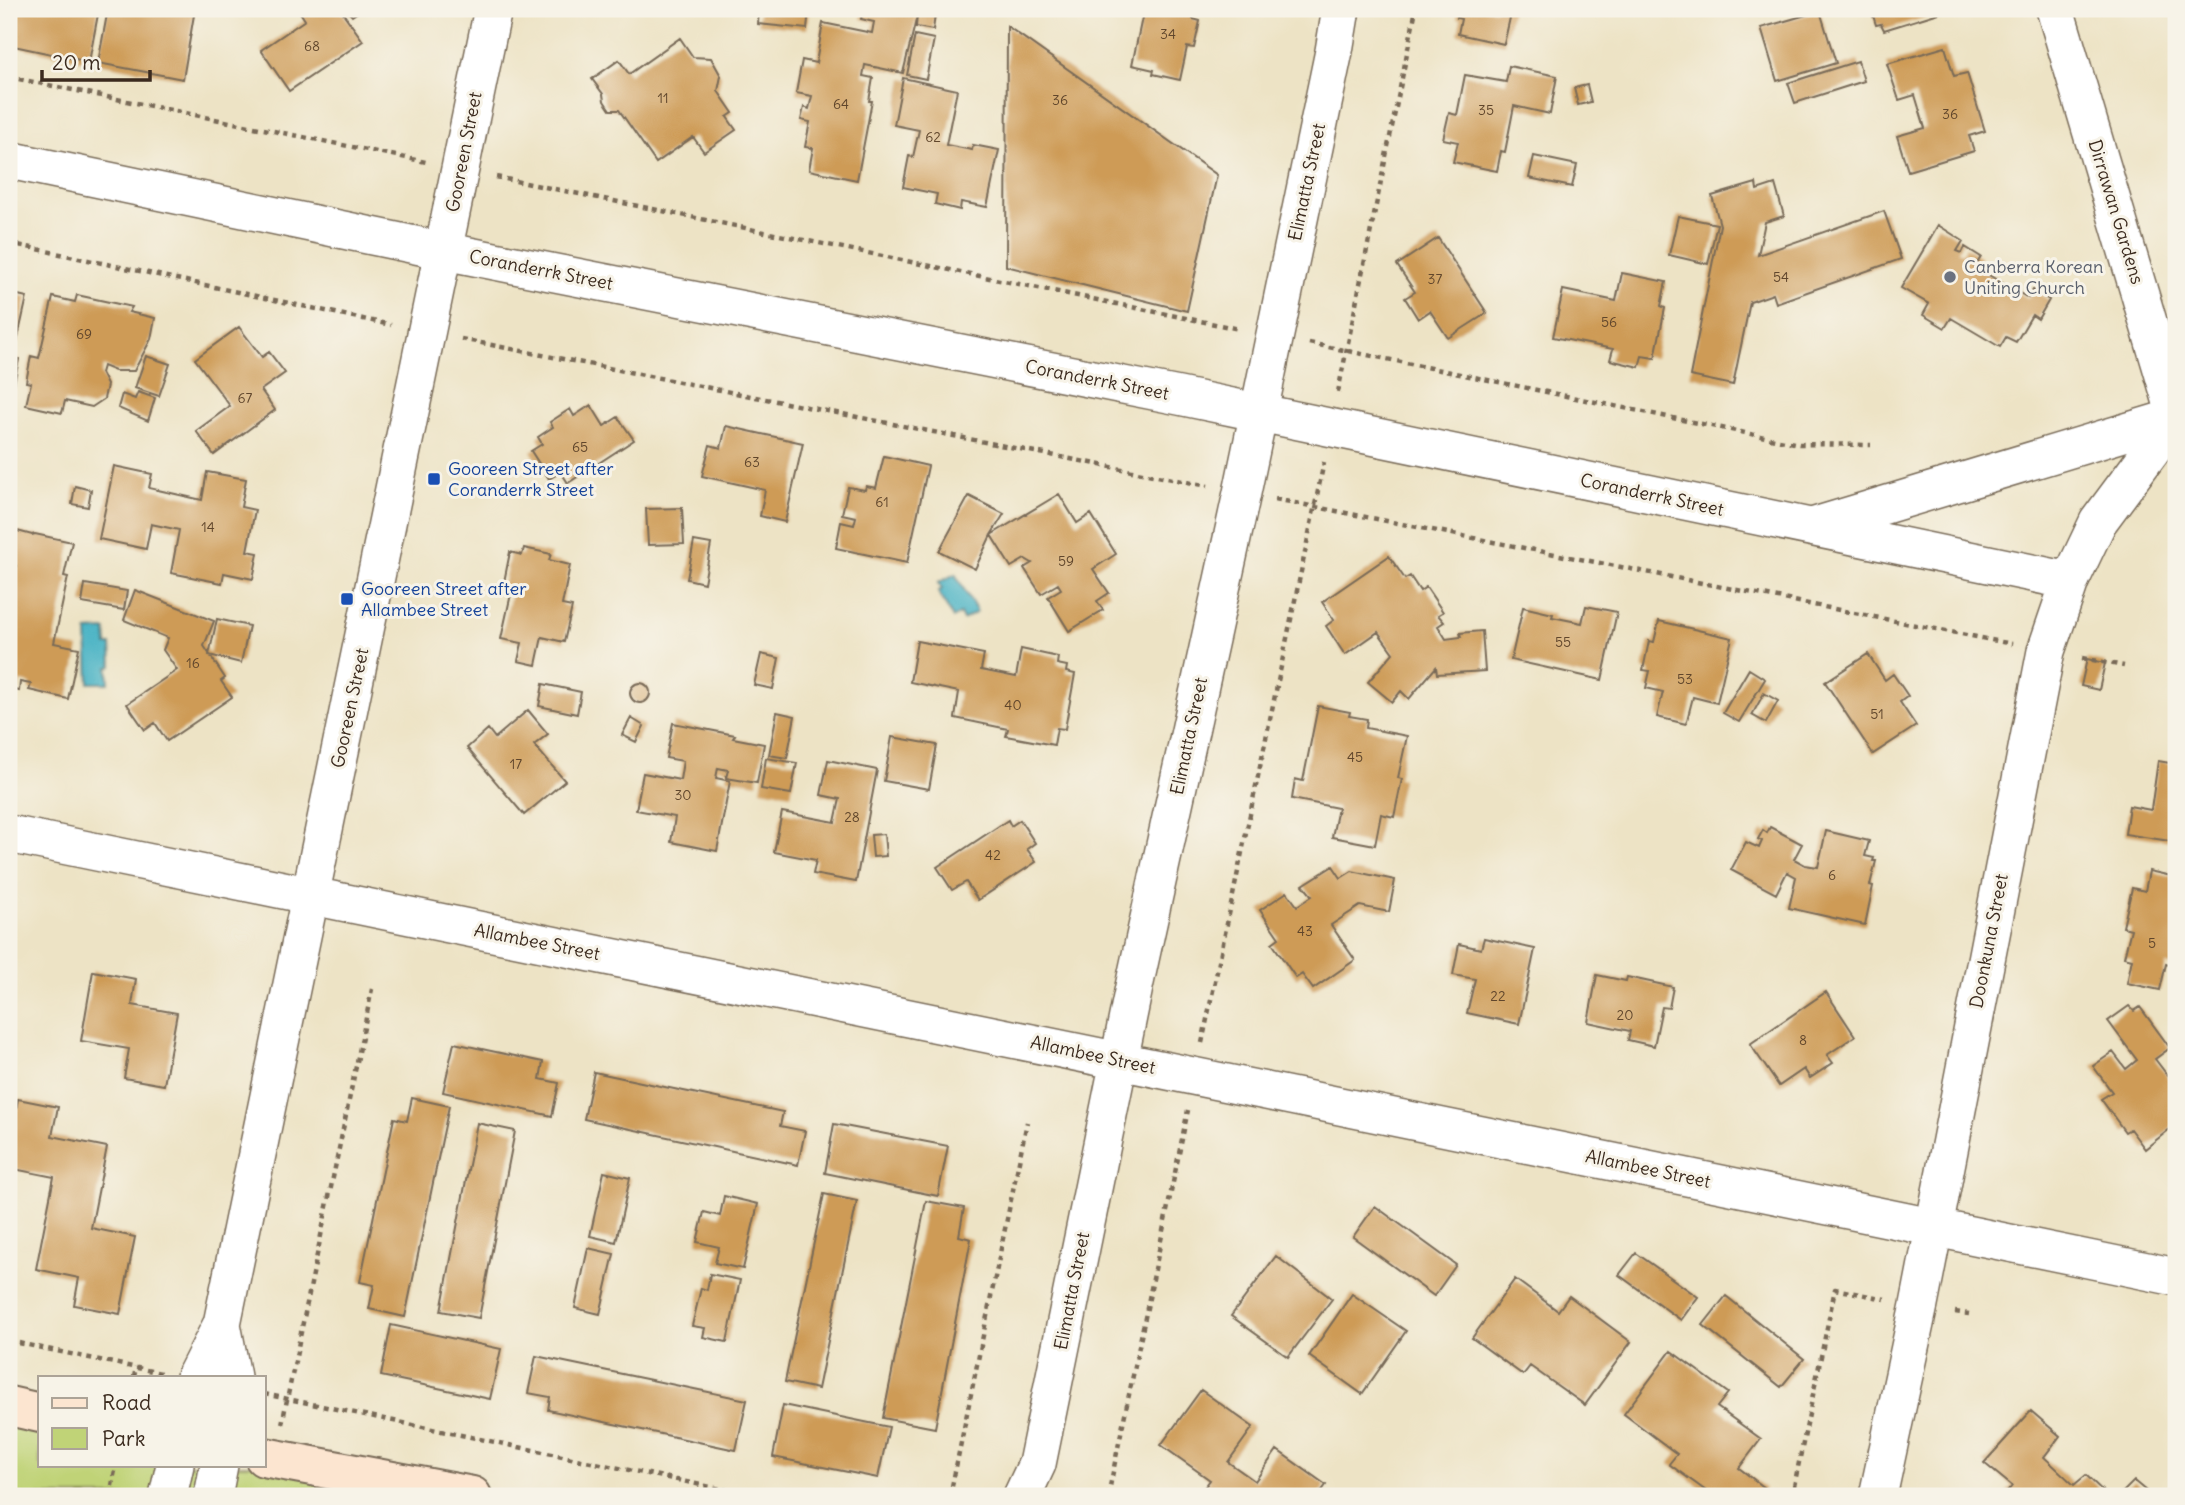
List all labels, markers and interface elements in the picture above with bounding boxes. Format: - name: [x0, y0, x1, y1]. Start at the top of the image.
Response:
- house number: 34: [1160, 25, 1176, 43]
- house number: 68: [304, 37, 320, 55]
- scale bar: [42, 38, 150, 82]
- text: 20 m: [52, 49, 101, 76]
- house number: 11: [657, 89, 669, 107]
- street label: Gooreen Street: [441, 90, 486, 214]
- house number: 36: [1052, 91, 1068, 109]
- house number: 64: [833, 95, 849, 113]
- house number: 35: [1478, 101, 1494, 119]
- house number: 36: [1942, 105, 1958, 123]
- street label: Elimatta Street: [1283, 121, 1330, 243]
- house number: 62: [925, 128, 941, 146]
- street label: Dirrawan Gardens: [2084, 137, 2149, 287]
- street label: Coranderrk Street: [467, 244, 615, 295]
- place label: Canberra Korean Uniting Church: [1964, 255, 2103, 299]
- house number: 54: [1773, 268, 1789, 286]
- marker: Canberra Korean Uniting Church: [1942, 269, 1958, 285]
- house number: 37: [1428, 270, 1443, 288]
- house number: 56: [1601, 313, 1617, 331]
- house number: 69: [76, 325, 92, 343]
- street label: Coranderrk Street: [1023, 354, 1171, 405]
- house number: 67: [238, 389, 253, 407]
- house number: 65: [572, 438, 588, 456]
- house number: 63: [744, 453, 760, 471]
- place label: Gooreen Street after Coranderrk Street: [448, 457, 614, 501]
- street label: Coranderrk Street: [1578, 468, 1726, 521]
- marker: Gooreen Street after Coranderrk Street: [426, 471, 442, 487]
- house number: 61: [875, 493, 889, 511]
- house number: 14: [201, 518, 215, 536]
- house number: 59: [1058, 552, 1074, 570]
- place label: Gooreen Street after Allambee Street: [361, 577, 527, 621]
- marker: Gooreen Street after Allambee Street: [339, 591, 355, 607]
- house number: 55: [1555, 633, 1571, 651]
- street label: Gooreen Street: [326, 646, 373, 770]
- house number: 16: [186, 654, 200, 672]
- house number: 53: [1677, 670, 1693, 688]
- street label: Elimatta Street: [1165, 675, 1212, 797]
- house number: 40: [1004, 696, 1022, 714]
- house number: 51: [1870, 705, 1884, 723]
- house number: 45: [1347, 748, 1363, 766]
- house number: 17: [510, 755, 522, 773]
- house number: 30: [674, 786, 692, 804]
- house number: 28: [844, 808, 860, 826]
- house number: 42: [985, 846, 1001, 864]
- house number: 6: [1828, 866, 1836, 884]
- street label: Doonkuna Street: [1964, 872, 2013, 1010]
- street label: Allambee Street: [472, 918, 602, 965]
- house number: 43: [1297, 922, 1313, 940]
- house number: 5: [2148, 934, 2156, 952]
- house number: 22: [1490, 987, 1506, 1005]
- house number: 20: [1617, 1006, 1633, 1024]
- street label: Allambee Street: [1028, 1030, 1158, 1079]
- house number: 8: [1799, 1031, 1807, 1049]
- street label: Allambee Street: [1583, 1144, 1713, 1193]
- street label: Elimatta Street: [1049, 1230, 1094, 1352]
- legend: [38, 1376, 266, 1466]
- text: Road: [102, 1389, 151, 1416]
- text: Park: [102, 1425, 145, 1452]

